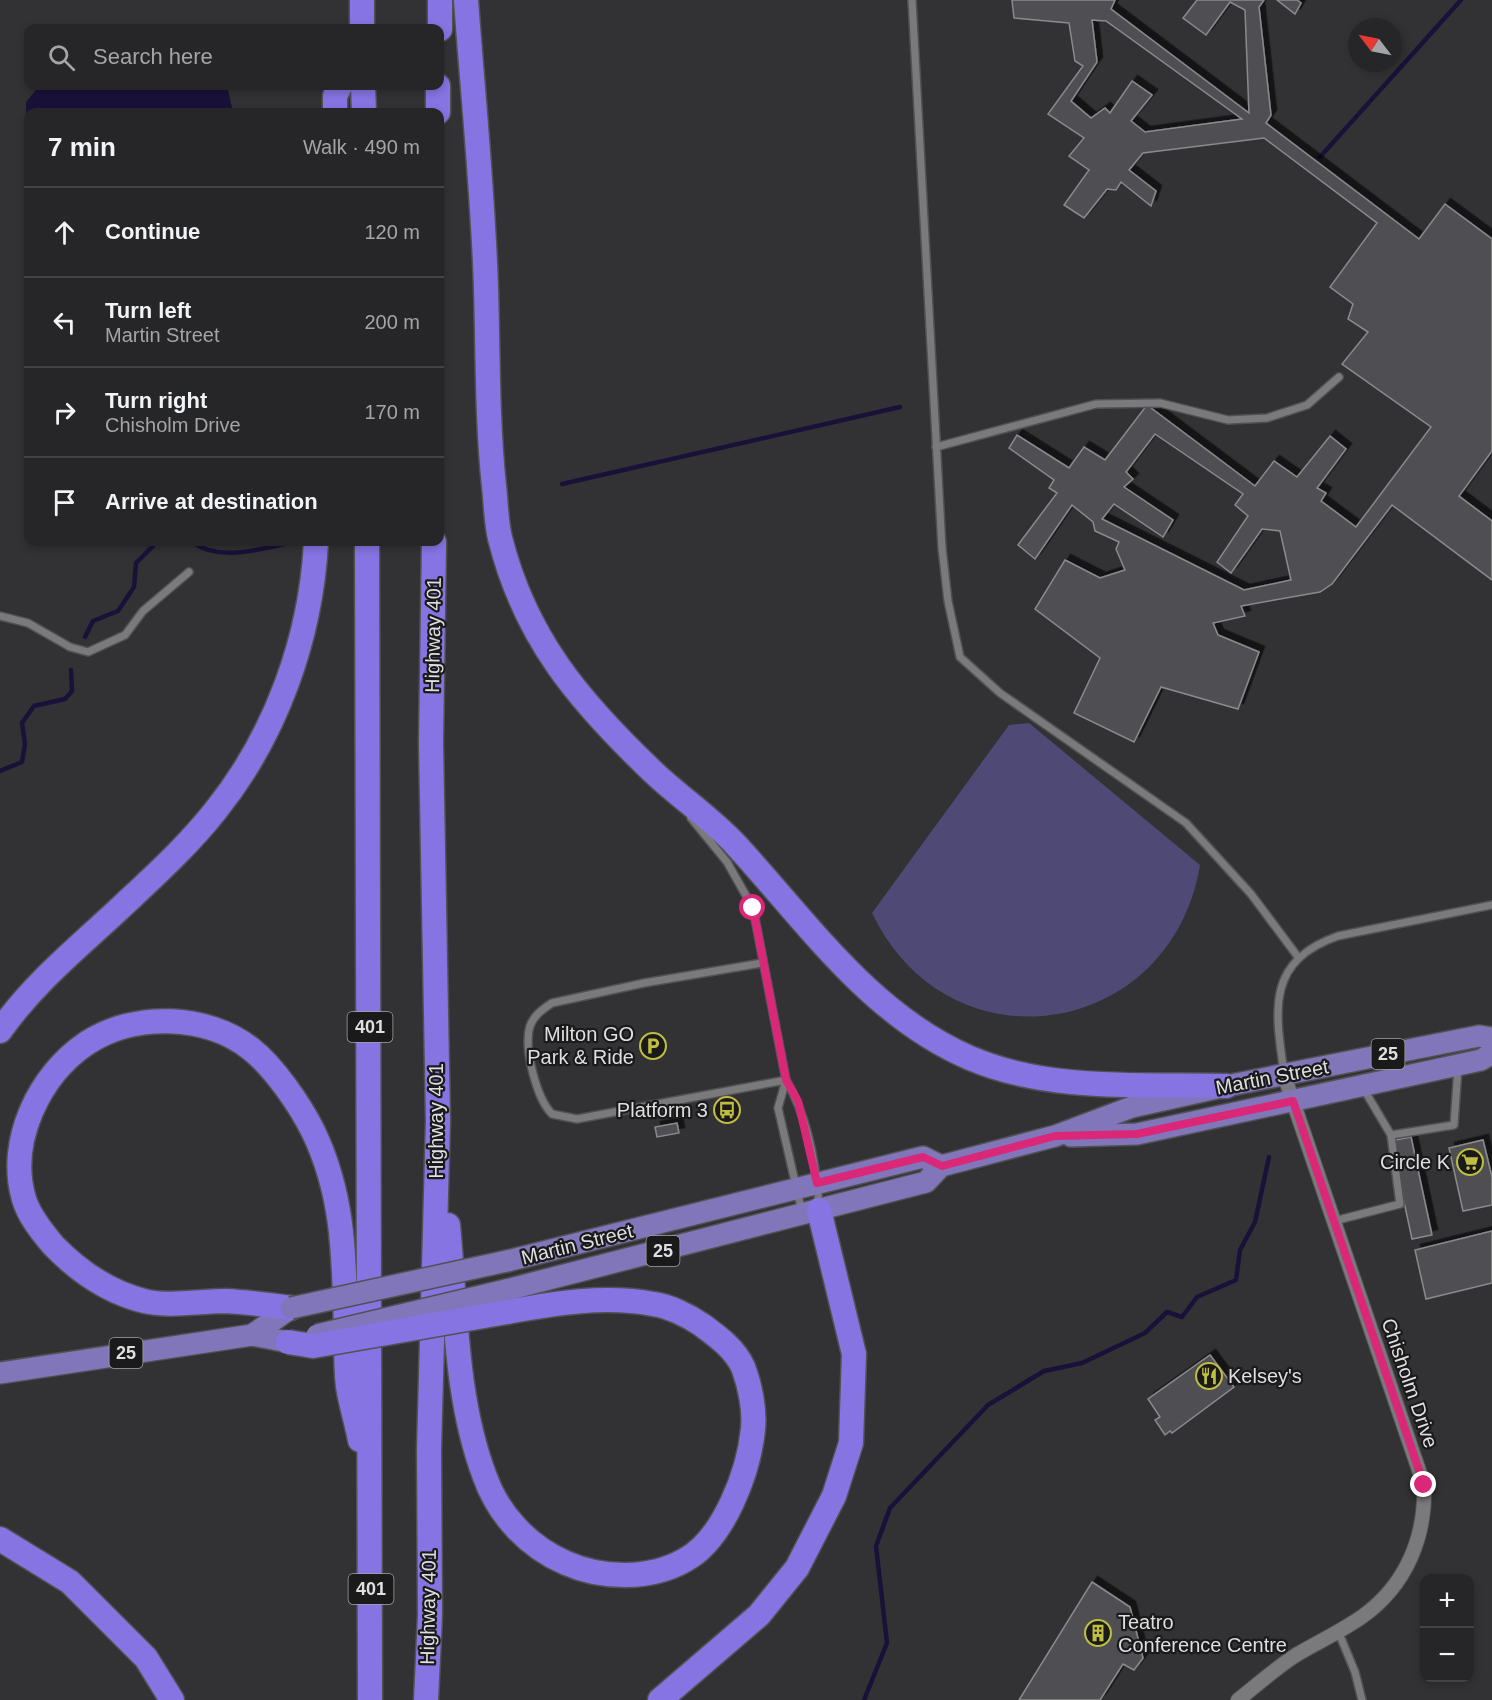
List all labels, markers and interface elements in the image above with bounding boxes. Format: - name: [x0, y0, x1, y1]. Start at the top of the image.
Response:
- north arrow: [1348, 18, 1402, 72]
- search box: [24, 24, 444, 90]
- icon: search: [45, 41, 78, 74]
- text: Search here: [93, 44, 213, 69]
- text: 7 min: [48, 132, 116, 162]
- text: Walk · 490 m: [303, 136, 420, 158]
- icon: ahead: [48, 216, 81, 249]
- text: Continue: [105, 219, 200, 244]
- text: 120 m: [364, 221, 420, 243]
- text: Turn left: [105, 298, 191, 323]
- icon: left: [48, 306, 81, 339]
- text: 200 m: [364, 311, 420, 333]
- text: Martin Street: [105, 324, 219, 346]
- text: Turn right: [105, 388, 207, 413]
- icon: right: [48, 396, 81, 429]
- text: 170 m: [364, 401, 420, 423]
- text: Chisholm Drive: [105, 414, 241, 436]
- icon: arrive: [48, 486, 81, 519]
- text: Arrive at destination: [105, 489, 318, 514]
- street label: Highway 401: [421, 577, 445, 693]
- route start: [739, 894, 765, 920]
- road number: 401: [348, 1012, 392, 1042]
- place label: Milton GO Park & Ride: [527, 1023, 634, 1068]
- parking icon: Milton GO Park & Ride: [638, 1031, 668, 1061]
- road number: 25: [1372, 1039, 1404, 1069]
- street label: Martin Street: [1214, 1055, 1331, 1099]
- street label: Highway 401: [425, 1063, 447, 1179]
- bus stop icon: Platform 3: [712, 1095, 742, 1125]
- place label: Platform 3: [617, 1099, 708, 1121]
- supermarket icon: Circle K: [1455, 1147, 1485, 1177]
- place label: Circle K: [1380, 1151, 1451, 1173]
- street label: Martin Street: [519, 1219, 636, 1269]
- road number: 25: [646, 1236, 680, 1266]
- street label: Chisholm Drive: [1378, 1315, 1442, 1451]
- road number: 25: [110, 1338, 142, 1368]
- restaurant icon: Kelsey's: [1194, 1361, 1224, 1391]
- place label: Kelsey's: [1228, 1365, 1302, 1387]
- route end: [1410, 1471, 1436, 1497]
- street label: Highway 401: [416, 1549, 440, 1665]
- road number: 401: [348, 1574, 394, 1604]
- map controls: [1420, 1574, 1474, 1682]
- button: +: [1420, 1574, 1474, 1628]
- place label: Teatro Conference Centre: [1118, 1611, 1287, 1656]
- building icon: Teatro Conference Centre: [1083, 1618, 1113, 1648]
- button: −: [1420, 1628, 1474, 1682]

